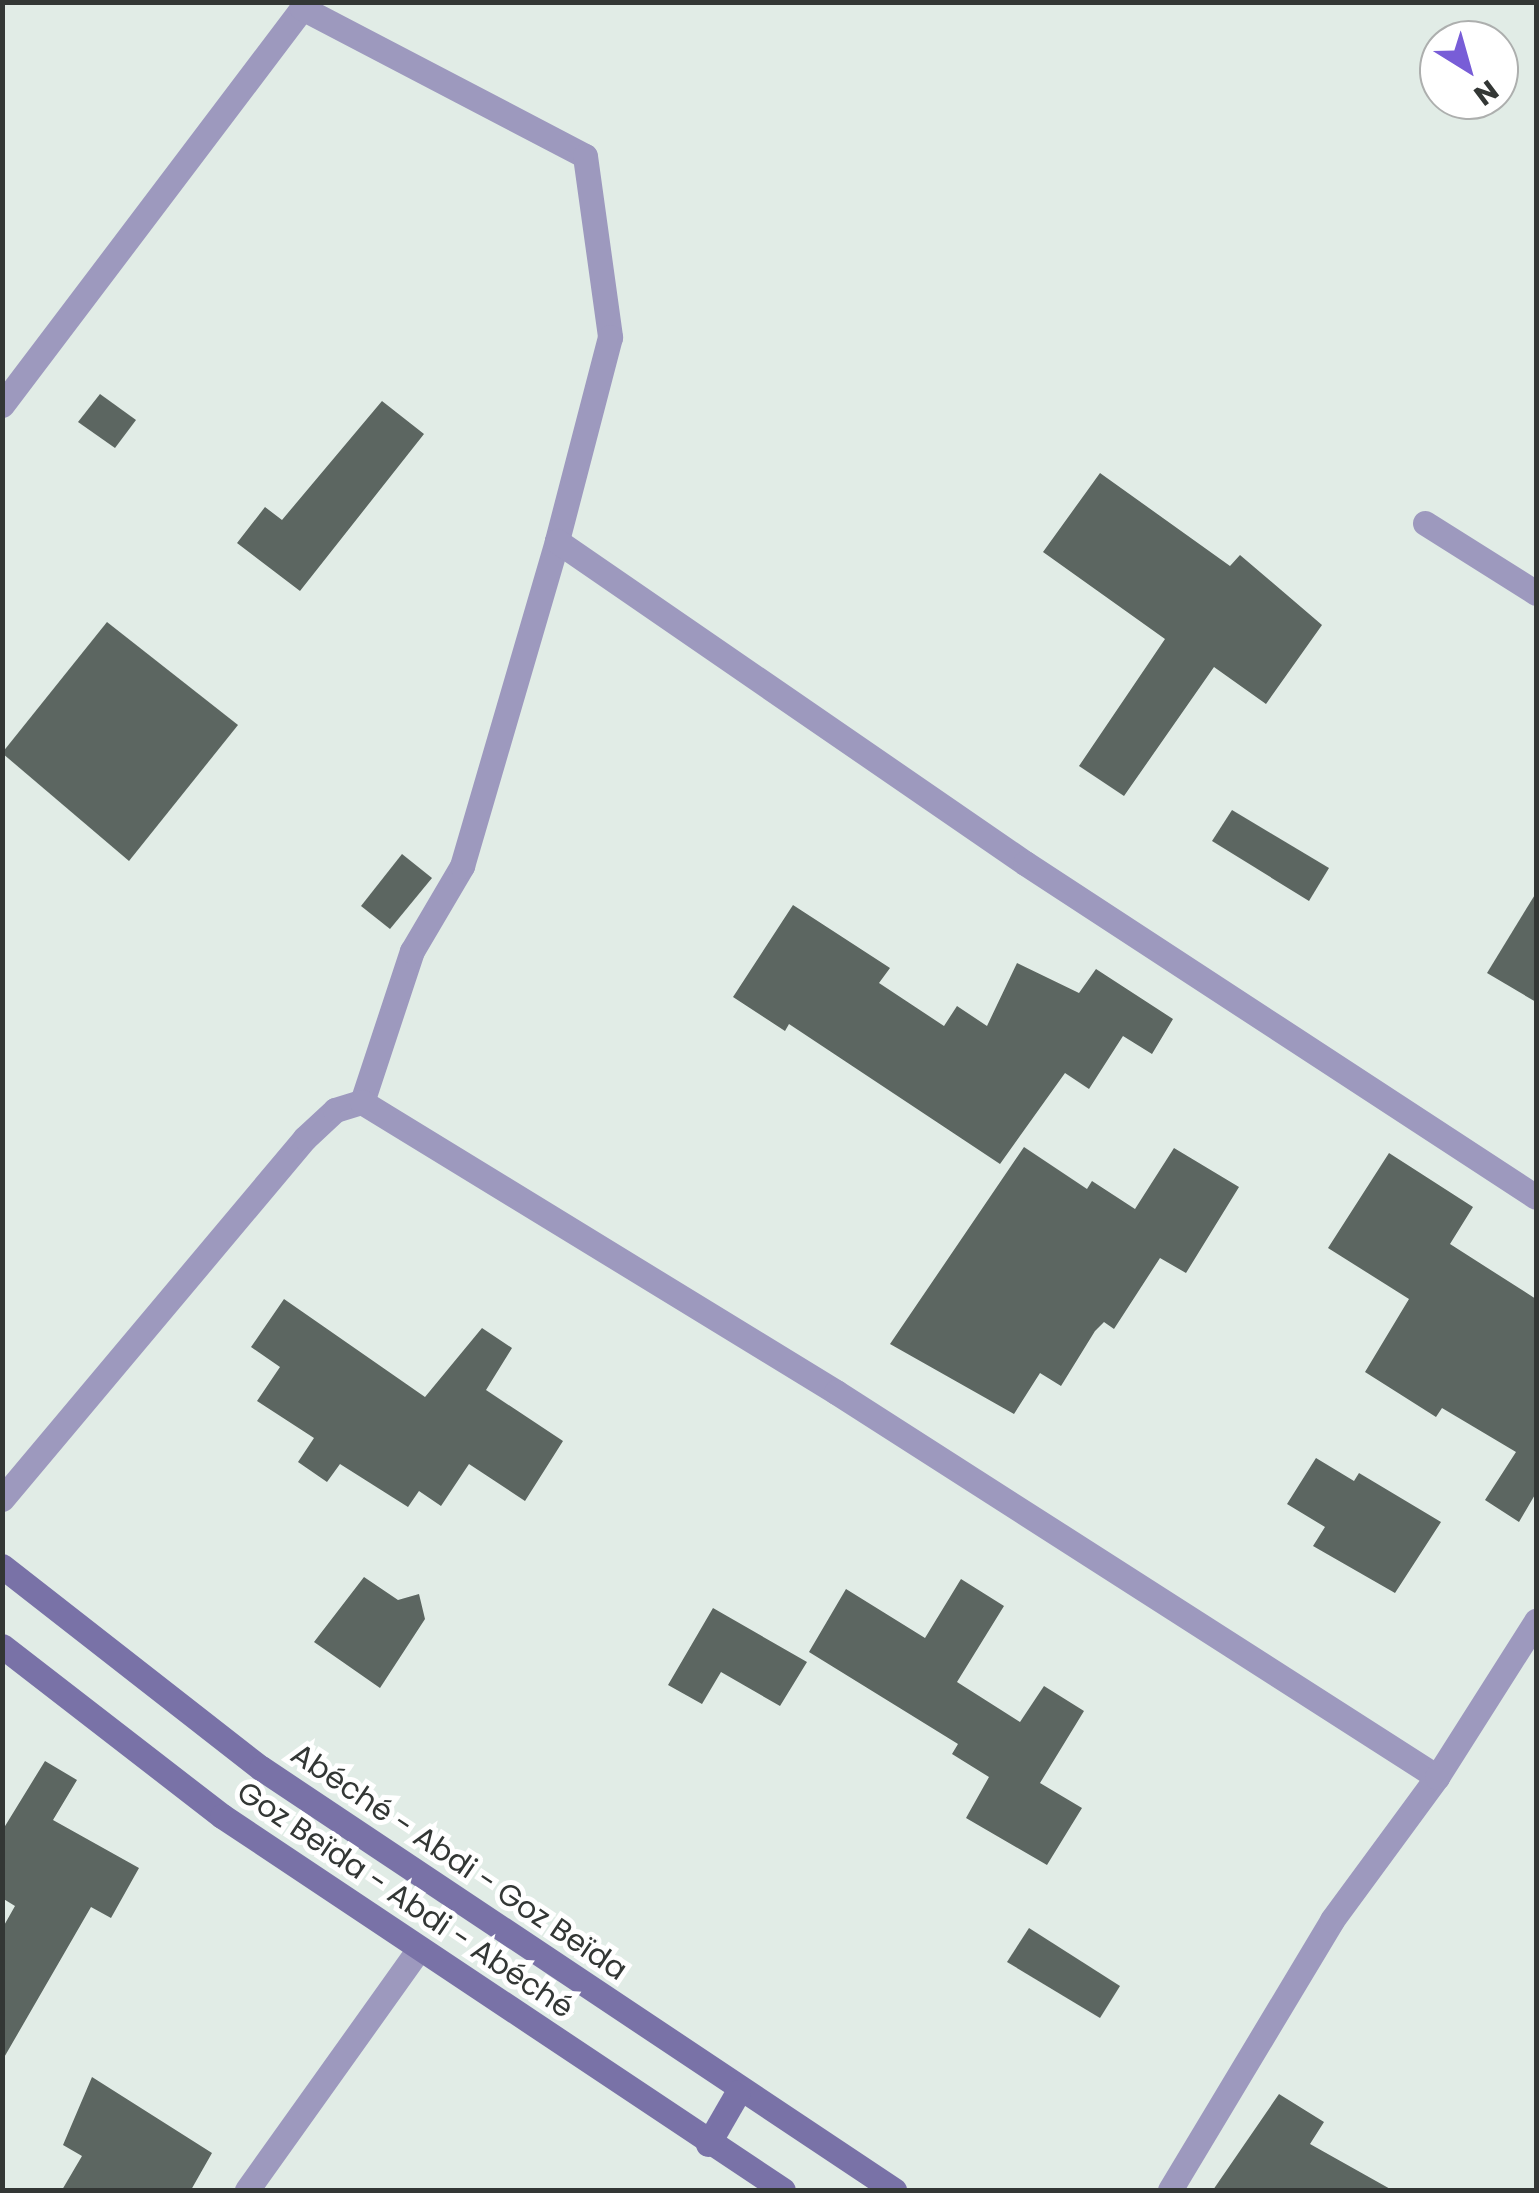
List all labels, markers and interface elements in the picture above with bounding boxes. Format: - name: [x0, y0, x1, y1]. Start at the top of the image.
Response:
- north arrow: [1419, 20, 1519, 120]
- text: N: [1466, 71, 1506, 115]
- street label: Abéché - Abdi - Goz Beïda: [284, 1736, 634, 1988]
- street label: Goz Beïda - Abdi - Abéché: [230, 1774, 580, 2026]

